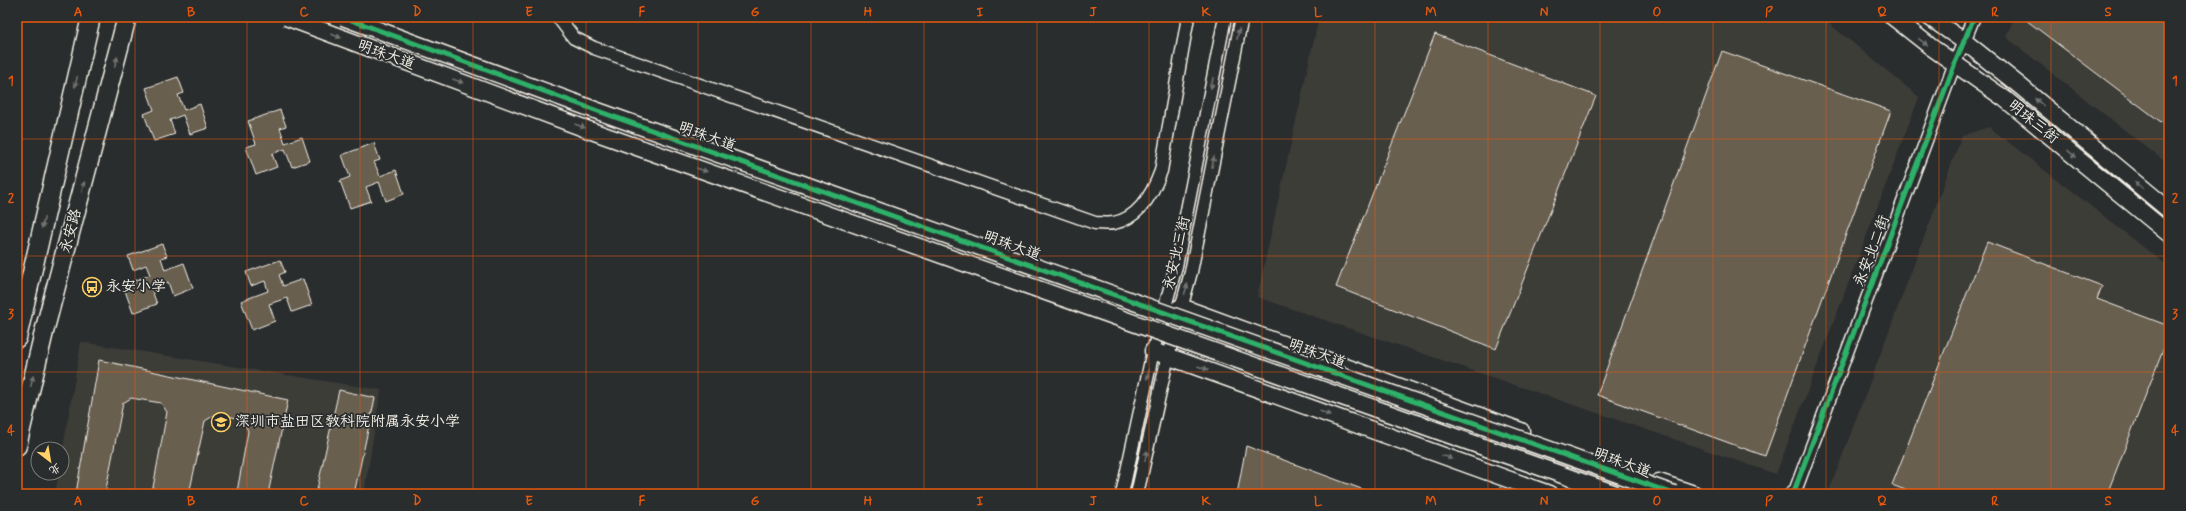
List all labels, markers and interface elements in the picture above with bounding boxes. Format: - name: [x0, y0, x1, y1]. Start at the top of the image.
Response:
- text: A: [74, 4, 82, 21]
- text: B: [187, 4, 196, 21]
- text: C: [299, 4, 309, 21]
- text: D: [413, 4, 422, 21]
- text: E: [525, 4, 533, 21]
- text: F: [639, 4, 646, 21]
- text: G: [751, 4, 760, 21]
- text: H: [864, 4, 873, 21]
- text: I: [977, 4, 984, 21]
- text: J: [1089, 4, 1097, 21]
- text: K: [1201, 4, 1211, 21]
- text: L: [1314, 4, 1323, 21]
- text: M: [1425, 4, 1437, 21]
- text: N: [1540, 4, 1549, 21]
- text: O: [1653, 4, 1662, 21]
- text: P: [1765, 4, 1773, 21]
- text: Q: [1877, 4, 1887, 21]
- text: R: [1991, 4, 1999, 21]
- text: S: [2104, 4, 2112, 21]
- one-way arrow: [1236, 28, 1242, 40]
- one-way arrow: [330, 33, 342, 39]
- street label: 明珠大道: [354, 35, 418, 75]
- one-way arrow: [1918, 38, 1929, 46]
- one-way arrow: [114, 56, 120, 68]
- text: 1: [8, 73, 14, 90]
- text: 1: [2172, 73, 2178, 90]
- one-way arrow: [72, 76, 78, 88]
- one-way arrow: [1209, 77, 1215, 89]
- one-way arrow: [452, 79, 464, 85]
- street label: 明珠三街: [2003, 95, 2063, 149]
- one-way arrow: [2034, 97, 2044, 106]
- street label: 明珠大道: [675, 117, 739, 157]
- one-way arrow: [574, 124, 586, 130]
- one-way arrow: [2066, 149, 2077, 158]
- one-way arrow: [1210, 155, 1216, 168]
- one-way arrow: [696, 167, 708, 173]
- one-way arrow: [80, 181, 86, 193]
- one-way arrow: [2134, 181, 2144, 189]
- text: 2: [8, 190, 15, 207]
- text: 2: [2172, 190, 2179, 207]
- street label: 永安路: [56, 207, 86, 255]
- street label: 永安北二街: [1849, 212, 1895, 290]
- street label: 永安北三街: [1159, 214, 1195, 292]
- one-way arrow: [40, 216, 46, 229]
- street label: 明珠大道: [980, 226, 1044, 266]
- bus stop icon: 永安小学: [81, 276, 103, 298]
- place label: 永安小学: [106, 277, 166, 297]
- one-way arrow: [1183, 282, 1189, 294]
- text: 3: [8, 306, 14, 323]
- text: 3: [2172, 306, 2178, 323]
- street label: 明珠大道: [1285, 334, 1349, 374]
- one-way arrow: [1197, 366, 1209, 372]
- one-way arrow: [1145, 368, 1151, 380]
- one-way arrow: [30, 375, 36, 387]
- one-way arrow: [1320, 410, 1332, 416]
- school or university icon: 深圳市盐田区教科院附属永安小学: [210, 411, 232, 433]
- place label: 深圳市盐田区教科院附属永安小学: [235, 412, 460, 432]
- text: 4: [7, 423, 15, 440]
- text: 4: [2171, 423, 2179, 440]
- north arrow: [30, 441, 70, 481]
- street label: 明珠大道: [1590, 443, 1654, 483]
- one-way arrow: [1144, 450, 1150, 462]
- one-way arrow: [1442, 454, 1454, 460]
- text: 北: [46, 460, 63, 478]
- text: A: [74, 493, 82, 510]
- text: B: [187, 493, 196, 510]
- text: C: [299, 493, 309, 510]
- text: D: [413, 493, 422, 510]
- text: E: [525, 493, 533, 510]
- text: F: [639, 493, 646, 510]
- text: G: [751, 493, 760, 510]
- text: H: [864, 493, 873, 510]
- text: I: [977, 493, 984, 510]
- text: J: [1089, 493, 1097, 510]
- text: K: [1201, 493, 1211, 510]
- text: L: [1314, 493, 1323, 510]
- text: M: [1425, 493, 1437, 510]
- text: N: [1540, 493, 1549, 510]
- text: O: [1653, 493, 1662, 510]
- text: P: [1765, 493, 1773, 510]
- text: Q: [1877, 493, 1887, 510]
- text: R: [1991, 493, 1999, 510]
- text: S: [2104, 493, 2112, 510]

